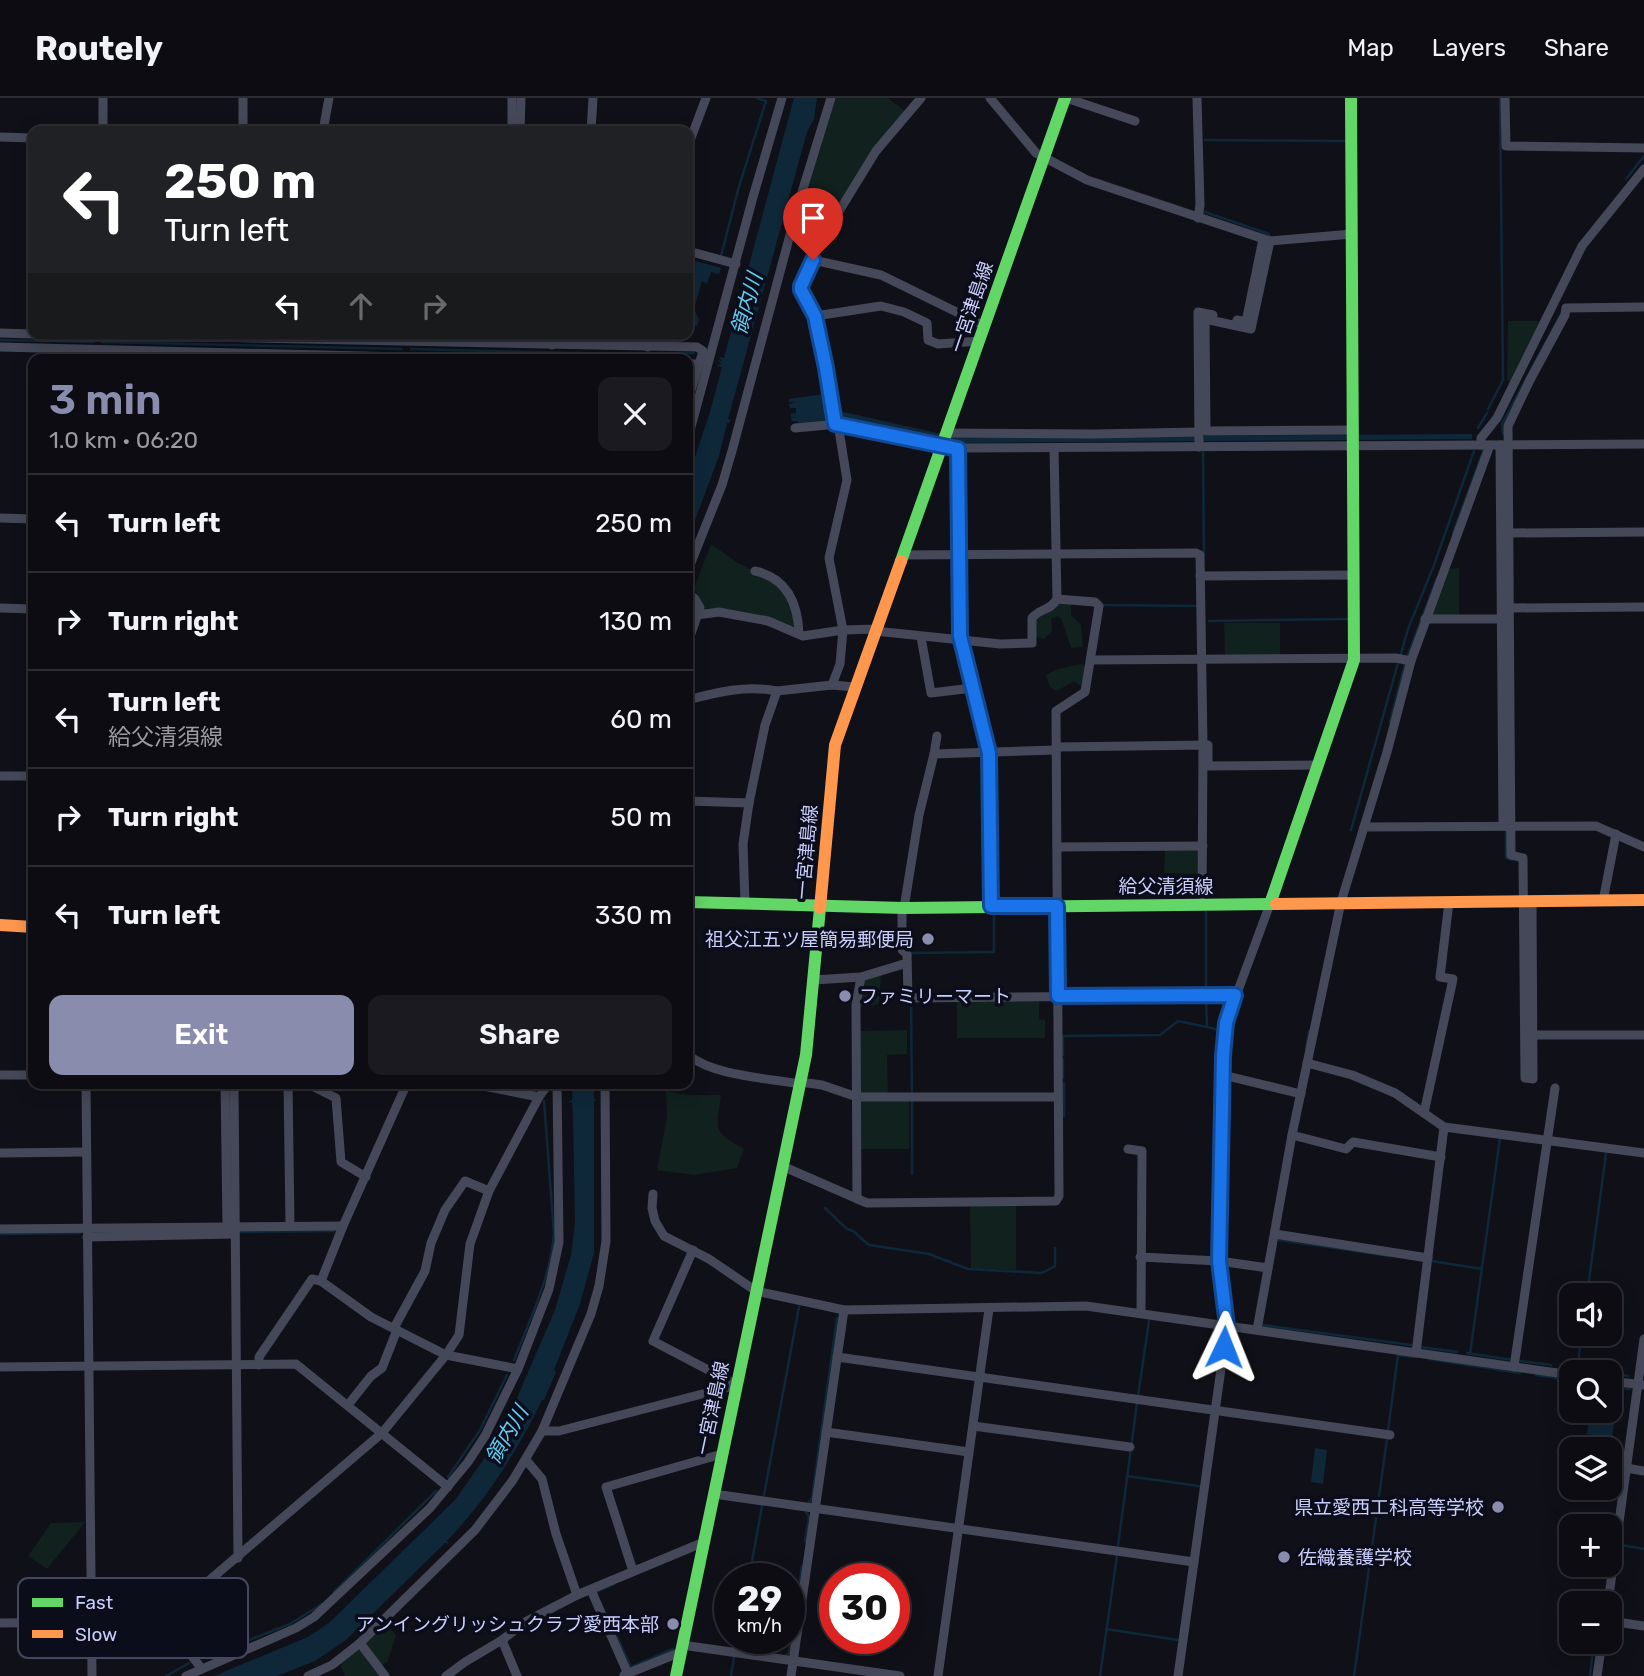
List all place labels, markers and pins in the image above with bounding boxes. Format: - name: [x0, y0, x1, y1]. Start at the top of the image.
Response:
- pin: [783, 188, 843, 260]
- place label: 祖父江五ツ屋簡易郵便局: [705, 928, 914, 951]
- marker: 祖父江五ツ屋簡易郵便局: [920, 931, 936, 947]
- place label: ファミリーマート: [859, 985, 1011, 1008]
- marker: ファミリーマート: [837, 988, 853, 1004]
- place label: 県立愛西工科高等学校: [1294, 1496, 1484, 1519]
- marker: 県立愛西工科高等学校: [1490, 1499, 1506, 1515]
- place label: 佐織養護学校: [1298, 1546, 1412, 1569]
- marker: 佐織養護学校: [1276, 1549, 1292, 1565]
- place label: アンイングリッシュクラブ愛西本部: [356, 1613, 659, 1636]
- marker: アンイングリッシュクラブ愛西本部: [665, 1616, 681, 1632]

